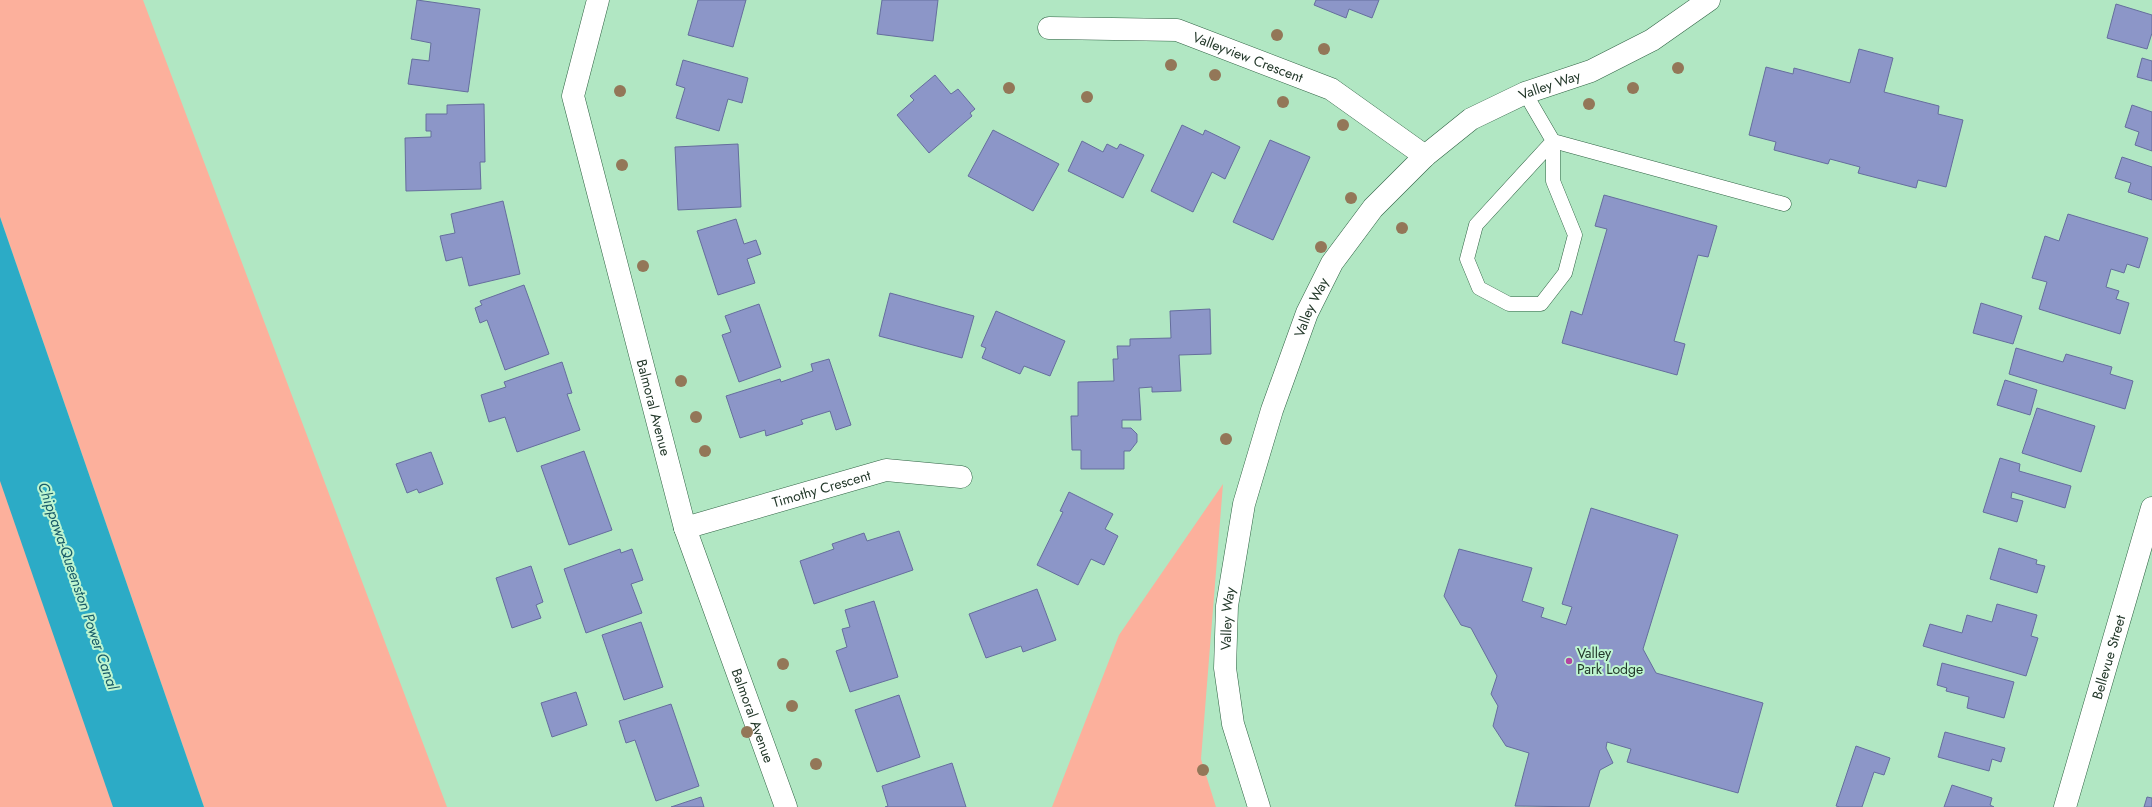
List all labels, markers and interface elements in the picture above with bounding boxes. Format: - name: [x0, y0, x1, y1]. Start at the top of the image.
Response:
- street label: Valleyview Crescent: [1190, 27, 1307, 88]
- street label: Valley Way: [1515, 65, 1584, 105]
- street label: Valley Way: [1289, 273, 1334, 340]
- street label: Balmoral Avenue: [632, 357, 676, 458]
- street label: Timothy Crescent: [770, 465, 874, 512]
- water label: Chippawa-Queenston Power Canal: [32, 479, 124, 693]
- street label: Valley Way: [1216, 585, 1240, 651]
- street label: Bellevue Street: [2087, 612, 2131, 702]
- place label: Valley Park Lodge: [1577, 643, 1643, 679]
- marker: Valley Park Lodge: [1564, 656, 1574, 666]
- street label: Balmoral Avenue: [727, 666, 779, 766]

